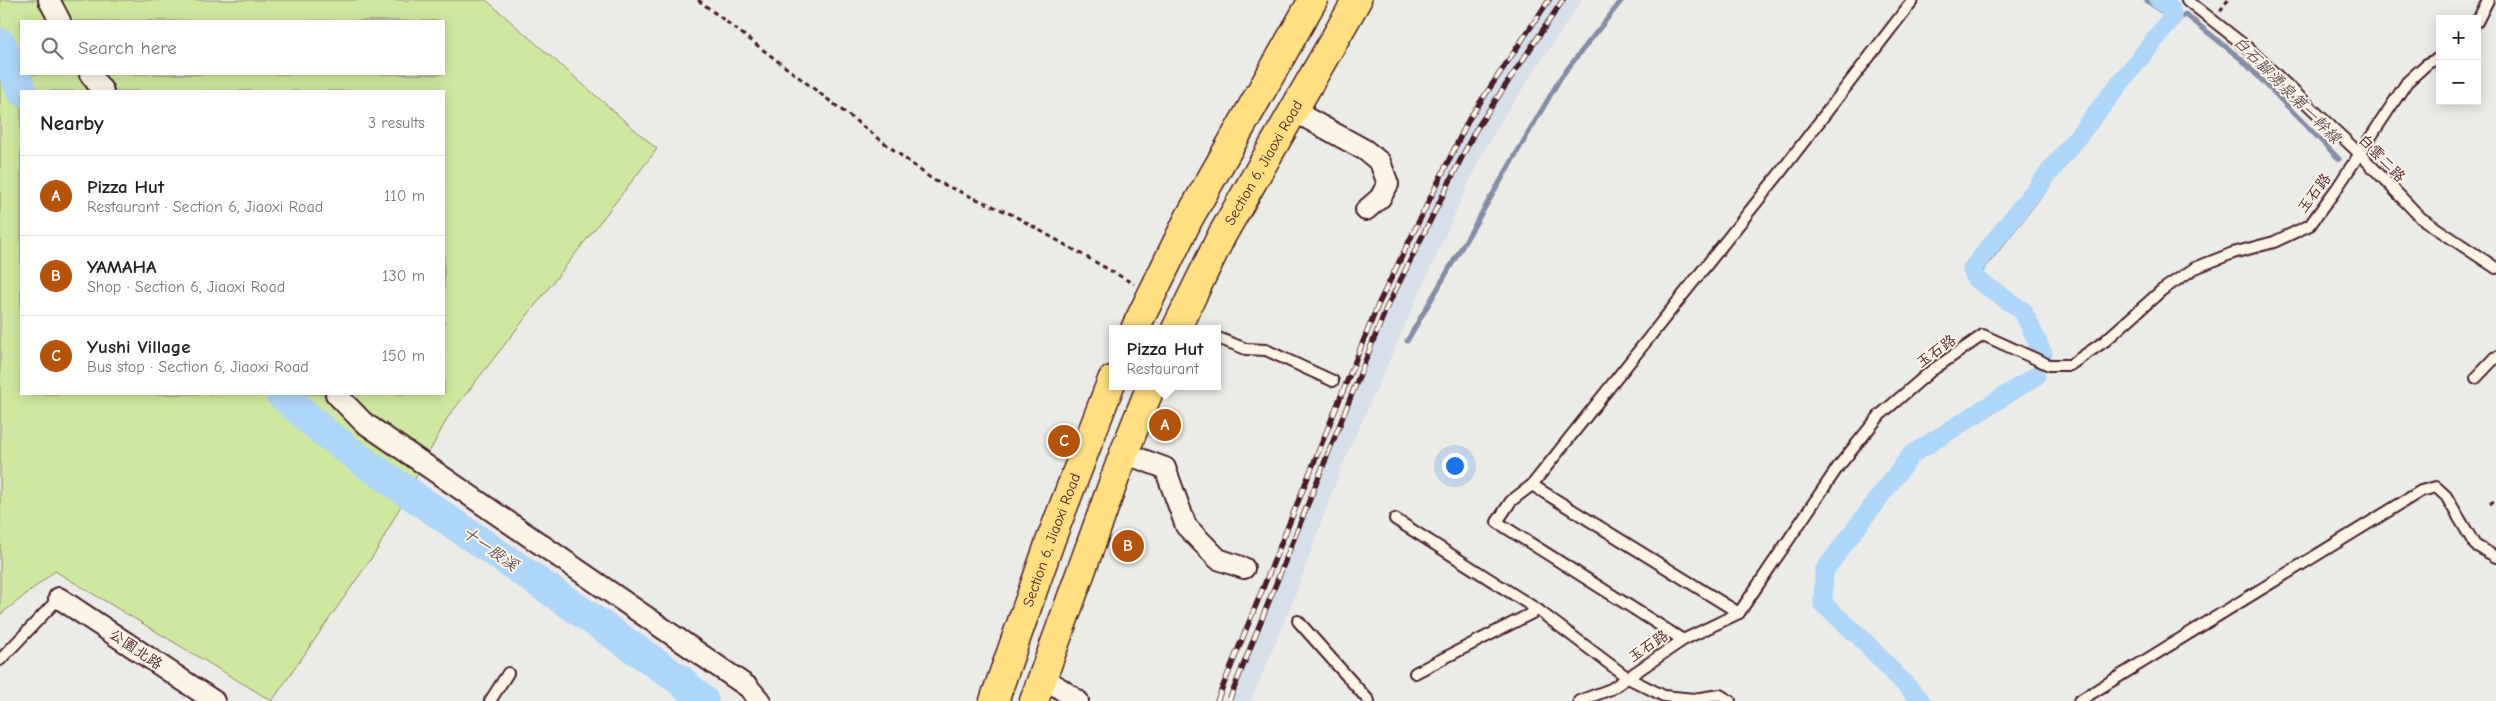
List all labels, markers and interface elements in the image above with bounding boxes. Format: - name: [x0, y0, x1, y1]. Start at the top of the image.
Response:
- map controls: [2436, 15, 2481, 105]
- button: +: [2436, 15, 2481, 60]
- search box: [20, 20, 445, 75]
- water label: 白石腳湧泉第一幹線: [2230, 33, 2345, 148]
- icon: search: [38, 34, 66, 62]
- text: Search here: [78, 37, 177, 59]
- button: −: [2436, 60, 2481, 105]
- street label: Section 6, Jiaoxi Road: [1221, 97, 1306, 228]
- text: Nearby: [40, 111, 104, 135]
- text: 3 results: [368, 114, 425, 132]
- street label: 白雲二路: [2355, 130, 2409, 186]
- street label: 玉石路: [2293, 170, 2335, 216]
- text: Pizza Hut: [87, 176, 164, 198]
- text: A: [52, 187, 60, 205]
- text: 110 m: [384, 187, 425, 205]
- text: Restaurant · Section 6, Jiaoxi Road: [87, 198, 323, 216]
- text: YAMAHA: [87, 256, 157, 278]
- text: B: [51, 267, 61, 285]
- text: 130 m: [382, 267, 425, 285]
- text: Shop · Section 6, Jiaoxi Road: [87, 278, 285, 296]
- popup: [1109, 325, 1221, 390]
- street label: 玉石路: [1913, 330, 1959, 372]
- text: Yushi Village: [87, 336, 191, 358]
- text: Pizza Hut: [1126, 338, 1204, 360]
- text: C: [51, 347, 61, 365]
- text: 150 m: [382, 347, 425, 365]
- text: Bus stop · Section 6, Jiaoxi Road: [87, 358, 309, 376]
- text: Restaurant: [1126, 360, 1199, 378]
- pin: A: [1149, 406, 1181, 444]
- pin: C: [1048, 422, 1080, 460]
- your location: [1442, 453, 1468, 479]
- street label: Section 6, Jiaoxi Road: [1019, 471, 1084, 609]
- water label: 十一股溪: [459, 523, 522, 575]
- pin: B: [1112, 527, 1144, 565]
- street label: 公園北路: [106, 625, 166, 673]
- street label: 玉石路: [1624, 626, 1672, 666]

